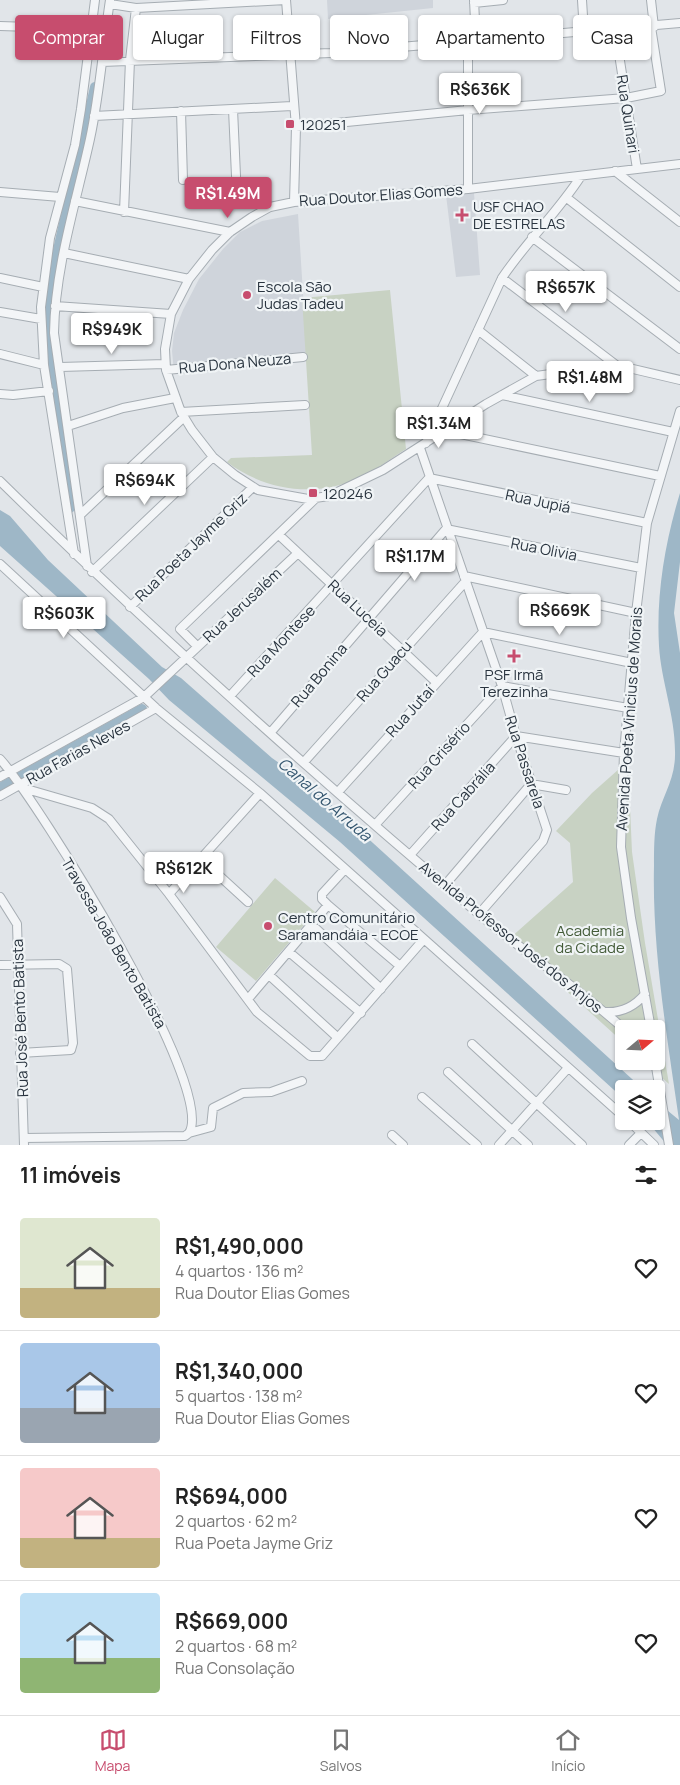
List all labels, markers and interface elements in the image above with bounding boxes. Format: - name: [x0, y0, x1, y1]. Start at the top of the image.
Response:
- chip: Comprar: [15, 15, 123, 60]
- chip: Alugar: [133, 15, 223, 60]
- chip: Filtros: [233, 15, 320, 60]
- chip: Novo: [330, 15, 408, 60]
- chip: Apartamento: [418, 15, 563, 60]
- chip: Casa: [573, 15, 651, 60]
- pin: R$636K: [439, 72, 521, 115]
- street label: Rua Quinari: [611, 73, 645, 155]
- text: R$636K: [450, 78, 510, 100]
- place label: 120251: [300, 114, 347, 135]
- marker: 120251: [284, 118, 296, 130]
- pin: R$1.49M: [182, 176, 274, 219]
- street label: Rua Doutor Elias Gomes: [298, 179, 464, 211]
- text: R$1.49M: [196, 182, 260, 204]
- place label: USF CHAO DE ESTRELAS: [473, 196, 565, 234]
- marker: USF CHAO DE ESTRELAS: [455, 208, 469, 222]
- pin: R$657K: [525, 270, 607, 313]
- place label: Escola São Judas Tadeu: [257, 276, 344, 314]
- text: R$657K: [537, 276, 595, 298]
- marker: Escola São Judas Tadeu: [241, 289, 253, 301]
- pin: R$949K: [71, 312, 153, 355]
- text: R$949K: [82, 318, 142, 340]
- street label: Rua Dona Neuza: [178, 348, 292, 378]
- pin: R$1.48M: [544, 360, 636, 403]
- text: R$1.48M: [557, 366, 623, 388]
- pin: R$1.34M: [393, 406, 485, 449]
- text: R$1.34M: [407, 412, 471, 434]
- pin: R$694K: [104, 464, 186, 506]
- text: R$694K: [115, 469, 175, 491]
- place label: 120246: [323, 483, 373, 504]
- street label: Rua Jupiá: [503, 484, 573, 518]
- marker: 120246: [307, 487, 319, 499]
- street label: Rua Poeta Jayme Griz: [130, 488, 252, 606]
- street label: Rua Olivia: [509, 532, 579, 566]
- pin: R$1.17M: [369, 540, 461, 582]
- text: R$1.17M: [385, 545, 445, 567]
- street label: Rua Jerusalém: [198, 563, 286, 647]
- street label: Rua Luceia: [323, 575, 393, 641]
- pin: R$669K: [519, 594, 601, 636]
- pin: R$603K: [23, 596, 105, 639]
- text: R$669K: [530, 599, 590, 621]
- street label: Rua Montese: [242, 600, 320, 682]
- text: R$603K: [34, 602, 94, 624]
- street label: Avenida Poeta Vinicius de Morais: [611, 606, 647, 832]
- street label: Rua Guacu: [352, 636, 416, 706]
- street label: Rua Bonina: [286, 639, 352, 711]
- marker: PSF Irmã Terezinha: [507, 649, 521, 663]
- place label: PSF Irmã Terezinha: [480, 664, 548, 702]
- street label: Rua Jutaí: [381, 680, 439, 742]
- street label: Rua Passarela: [500, 713, 550, 811]
- street label: Rua Farias Neves: [22, 715, 134, 789]
- street label: Rua Grisério: [403, 717, 475, 793]
- water label: Canal do Arruda: [273, 752, 377, 847]
- street label: Rua Cabrália: [426, 757, 500, 835]
- pin: R$612K: [143, 852, 225, 894]
- street label: Travessa João Bento Batista: [56, 854, 172, 1032]
- street label: Avenida Professor José dos Anjos: [415, 856, 607, 1018]
- text: R$612K: [155, 857, 213, 879]
- place label: Centro Comunitário Saramandáia - ECOE: [278, 907, 419, 945]
- marker: Centro Comunitário Saramandáia - ECOE: [262, 920, 274, 932]
- park label: Academia da Cidade: [555, 920, 625, 958]
- street label: Rua José Bento Batista: [7, 938, 33, 1098]
- north arrow: [615, 1020, 665, 1070]
- map controls: [615, 1020, 665, 1130]
- button: layers: [615, 1080, 665, 1130]
- text: 11 imóveis: [20, 1161, 121, 1189]
- icon: filters: [632, 1161, 660, 1189]
- text: R$1,490,000: [175, 1232, 304, 1260]
- icon: home: [60, 1238, 120, 1298]
- icon: heart: [632, 1254, 660, 1282]
- text: 4 quartos · 136 m²: [175, 1260, 303, 1282]
- text: Rua Doutor Elias Gomes: [175, 1282, 350, 1304]
- text: R$1,340,000: [175, 1357, 303, 1385]
- icon: home: [60, 1363, 120, 1423]
- icon: heart: [632, 1379, 660, 1407]
- text: 5 quartos · 138 m²: [175, 1385, 303, 1407]
- text: Rua Doutor Elias Gomes: [175, 1407, 350, 1429]
- text: R$694,000: [175, 1482, 288, 1510]
- icon: home: [60, 1488, 120, 1548]
- icon: heart: [632, 1504, 660, 1532]
- text: 2 quartos · 62 m²: [175, 1510, 297, 1532]
- text: Rua Poeta Jayme Griz: [175, 1532, 333, 1554]
- text: R$669,000: [175, 1607, 288, 1635]
- icon: home: [60, 1613, 120, 1673]
- icon: heart: [632, 1629, 660, 1657]
- text: 2 quartos · 68 m²: [175, 1635, 297, 1657]
- text: Rua Consolação: [175, 1657, 295, 1679]
- tab: Mapa: [95, 1726, 130, 1775]
- tab: Salvos: [320, 1726, 362, 1775]
- tab: Início: [551, 1726, 585, 1775]

